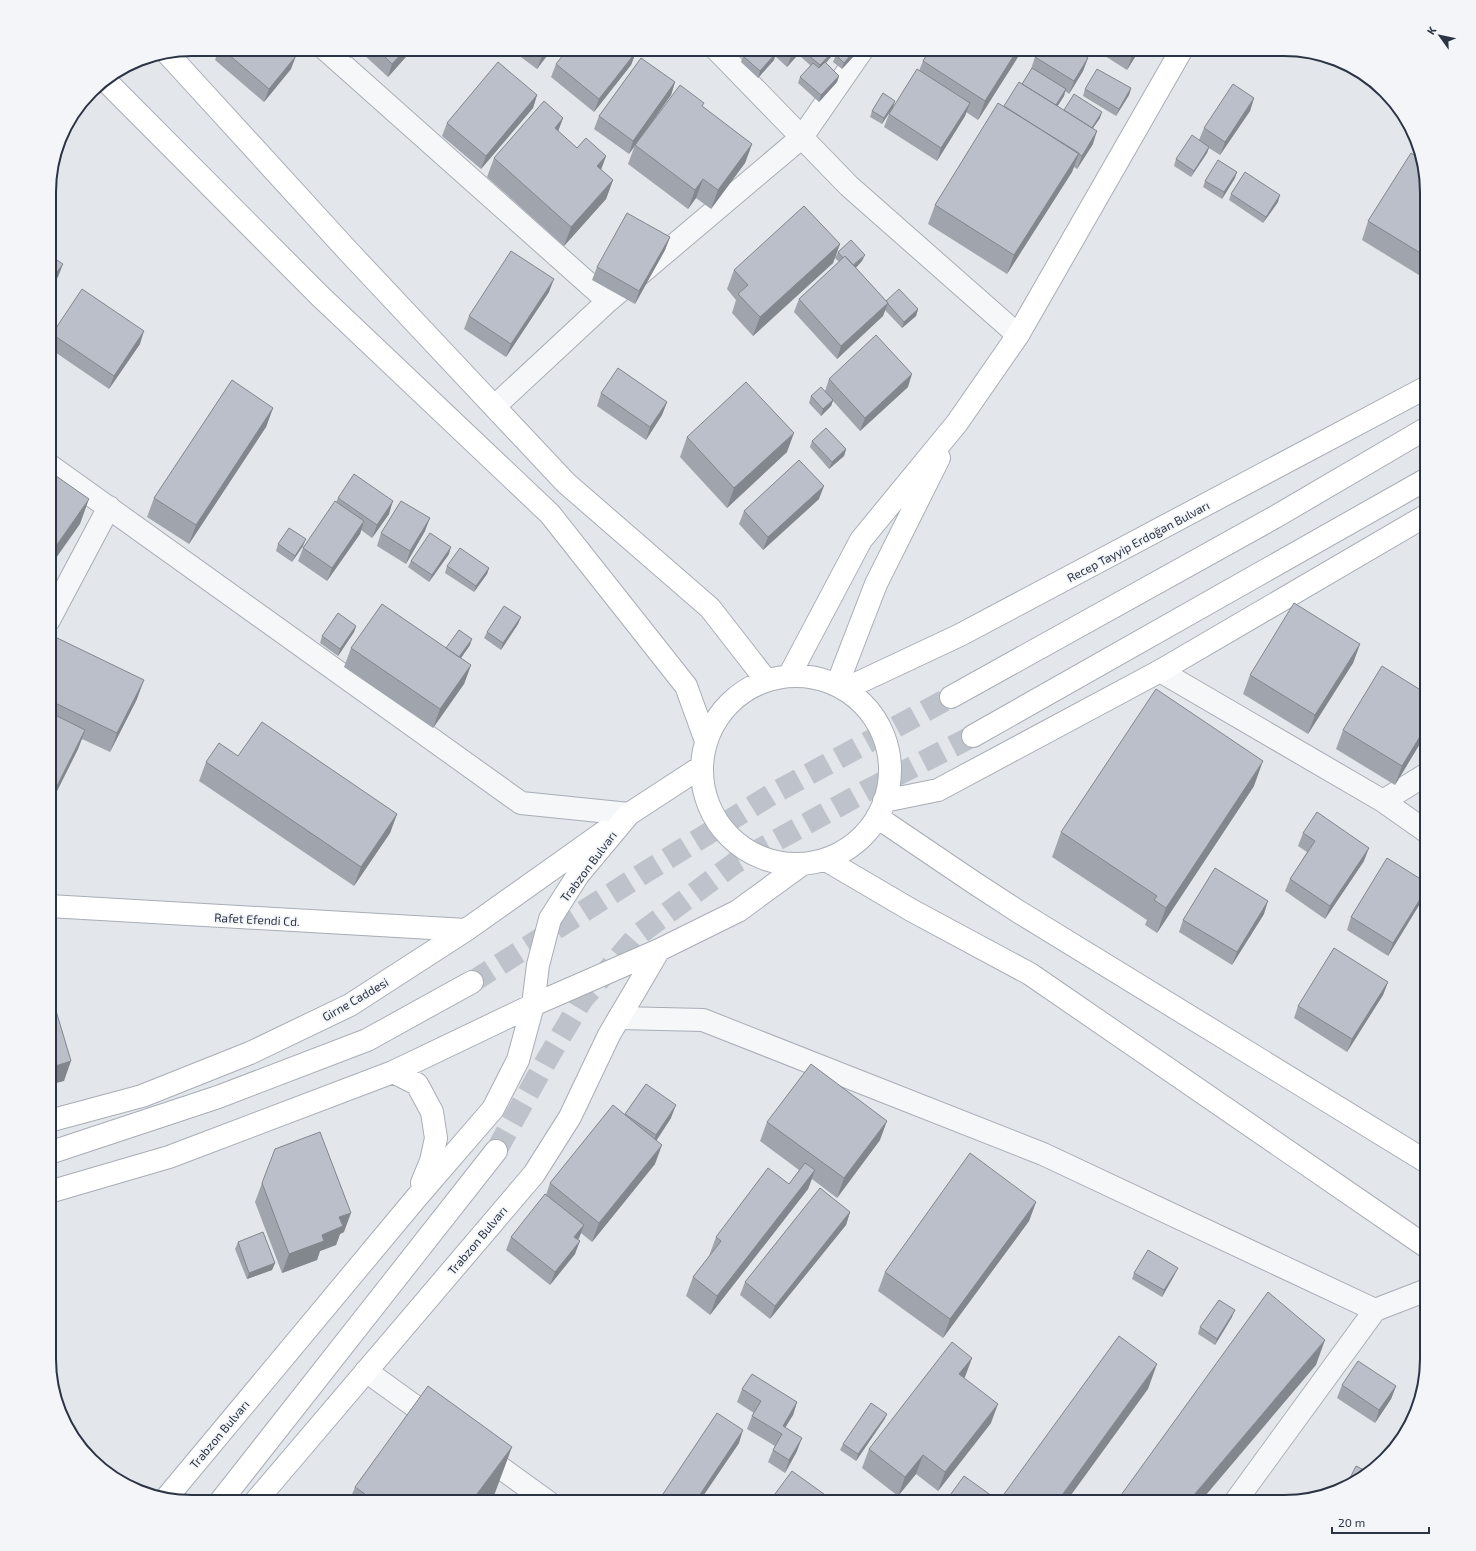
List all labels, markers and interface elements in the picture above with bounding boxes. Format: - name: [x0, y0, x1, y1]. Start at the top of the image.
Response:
- north arrow: [1420, 16, 1460, 56]
- text: K: [1424, 24, 1439, 37]
- street label: Recep Tayyip Erdoğan Bulvarı: [1064, 497, 1212, 585]
- street label: Trabzon Bulvarı: [557, 828, 619, 904]
- street label: Rafet Efendi Cd.: [214, 910, 300, 928]
- street label: Girne Caddesi: [319, 974, 391, 1024]
- street label: Trabzon Bulvarı: [444, 1203, 510, 1277]
- street label: Trabzon Bulvarı: [186, 1397, 252, 1471]
- scale bar: [1332, 1509, 1429, 1535]
- text: 20 m: [1338, 1515, 1365, 1529]

